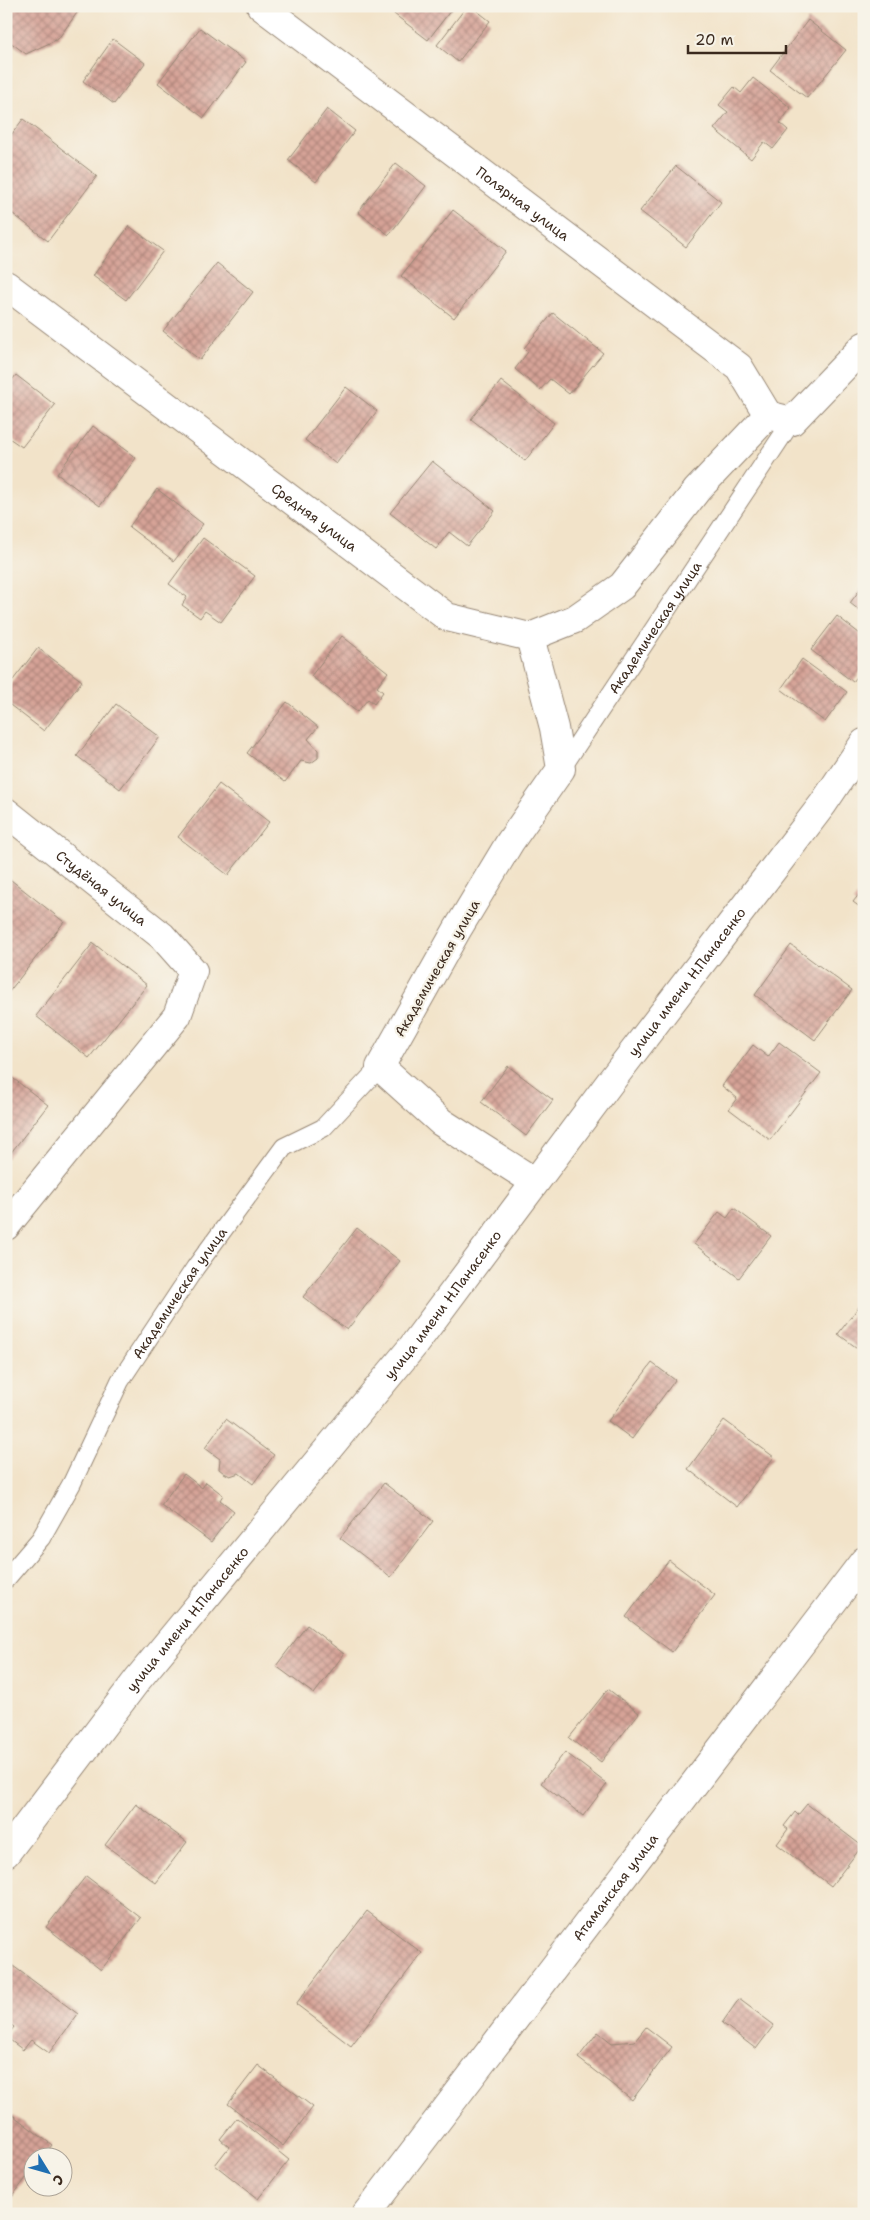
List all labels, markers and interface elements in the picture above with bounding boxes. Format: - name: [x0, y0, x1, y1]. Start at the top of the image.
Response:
- scale bar: [688, 22, 785, 54]
- text: 20 m: [695, 30, 734, 50]
- street label: Полярная улица: [472, 163, 573, 245]
- street label: Средняя улица: [268, 479, 361, 555]
- street label: Академическая улица: [605, 557, 706, 697]
- street label: Студёная улица: [52, 846, 151, 930]
- street label: Академическая улица: [390, 896, 484, 1040]
- street label: улица имени Н.Панасенко: [624, 904, 750, 1060]
- street label: Академическая улица: [128, 1224, 231, 1362]
- street label: улица имени Н.Панасенко: [380, 1227, 505, 1383]
- street label: улица имени Н.Панасенко: [122, 1543, 253, 1696]
- street label: Атаманская улица: [569, 1830, 662, 1944]
- north arrow: [22, 2148, 72, 2198]
- text: С: [49, 2171, 68, 2189]

